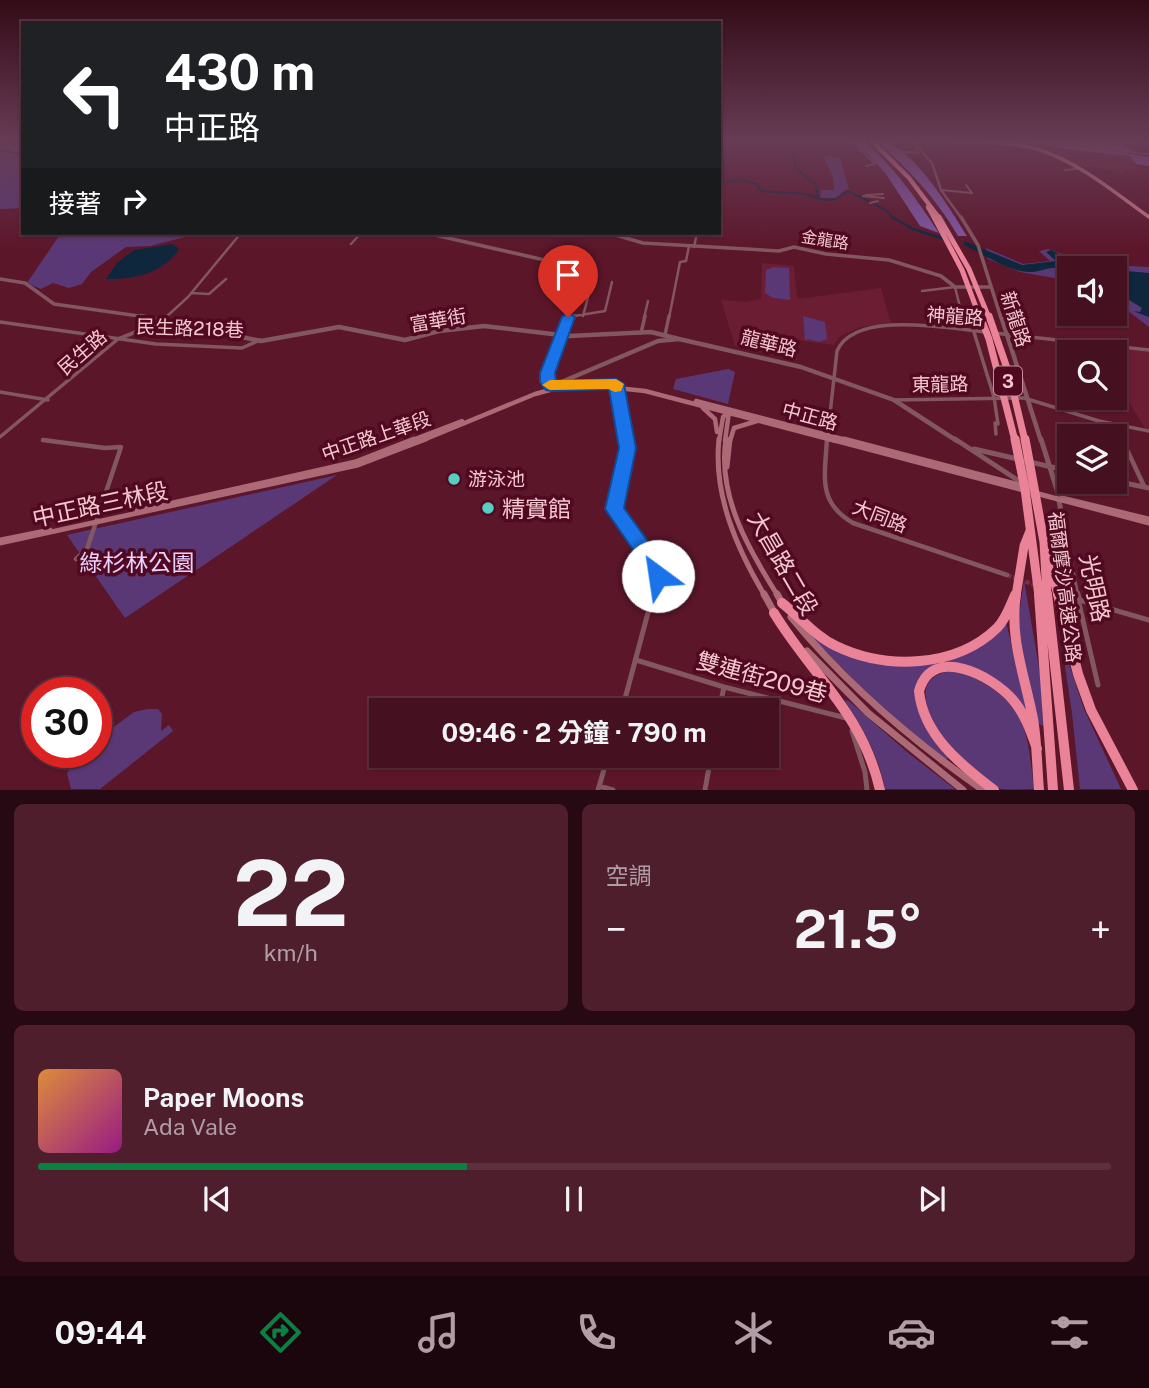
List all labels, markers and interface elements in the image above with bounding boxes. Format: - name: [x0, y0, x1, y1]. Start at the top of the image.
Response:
- text: 430 m: [164, 43, 315, 101]
- icon: left: [49, 49, 140, 140]
- text: 中正路: [164, 109, 260, 146]
- icon: right: [115, 182, 153, 220]
- text: 接著: [49, 188, 101, 219]
- street label: 金龍路: [800, 227, 850, 253]
- pin: [538, 245, 598, 317]
- icon: arrive: [549, 256, 587, 294]
- map controls: [1057, 256, 1127, 494]
- button: sound: [1057, 256, 1127, 326]
- street label: 新龍路: [997, 288, 1035, 350]
- street label: 神龍路: [926, 303, 984, 329]
- street label: 富華街: [408, 304, 468, 336]
- street label: 民生路218巷: [136, 315, 244, 341]
- street label: 民生路: [53, 325, 111, 379]
- street label: 龍華路: [739, 325, 799, 361]
- button: search: [1057, 340, 1127, 410]
- road number: 3: [994, 366, 1022, 396]
- street label: 東龍路: [911, 373, 969, 395]
- street label: 中正路: [780, 398, 840, 434]
- street label: 中正路上華段: [319, 407, 433, 465]
- button: layers: [1057, 424, 1127, 494]
- place label: 游泳池: [468, 468, 525, 490]
- marker: 游泳池: [446, 471, 462, 487]
- street label: 中正路三林段: [30, 476, 170, 532]
- place label: 精實館: [502, 495, 571, 522]
- street label: 大同路: [849, 496, 911, 536]
- marker: 精實館: [480, 500, 496, 516]
- street label: 大昌路二段: [743, 506, 823, 620]
- street label: 福爾摩沙高速公路: [1045, 510, 1085, 664]
- position arrow: [621, 539, 695, 613]
- park label: 綠杉林公園: [80, 549, 195, 576]
- street label: 光明路: [1075, 551, 1115, 625]
- street label: 雙連街209巷: [694, 647, 830, 707]
- speed limit sign: 30: [21, 677, 112, 768]
- text: 09:46 · 2 分鐘 · 790 m: [441, 717, 707, 748]
- text: 22: [233, 840, 349, 946]
- text: 空調: [606, 862, 652, 889]
- text: 21.5°: [794, 899, 923, 960]
- text: −: [606, 907, 627, 952]
- text: +: [1090, 907, 1111, 952]
- text: km/h: [264, 939, 318, 966]
- text: Paper Moons: [143, 1082, 304, 1113]
- text: Ada Vale: [143, 1113, 237, 1140]
- icon: previous: [198, 1180, 236, 1218]
- icon: pause: [555, 1180, 593, 1218]
- icon: next: [913, 1180, 951, 1218]
- icon: directions: [256, 1308, 305, 1357]
- icon: music: [414, 1308, 463, 1357]
- icon: phone: [572, 1308, 621, 1357]
- icon: climate: [729, 1308, 778, 1357]
- icon: car: [887, 1308, 936, 1357]
- icon: filters: [1045, 1308, 1094, 1357]
- text: 09:44: [54, 1314, 147, 1351]

